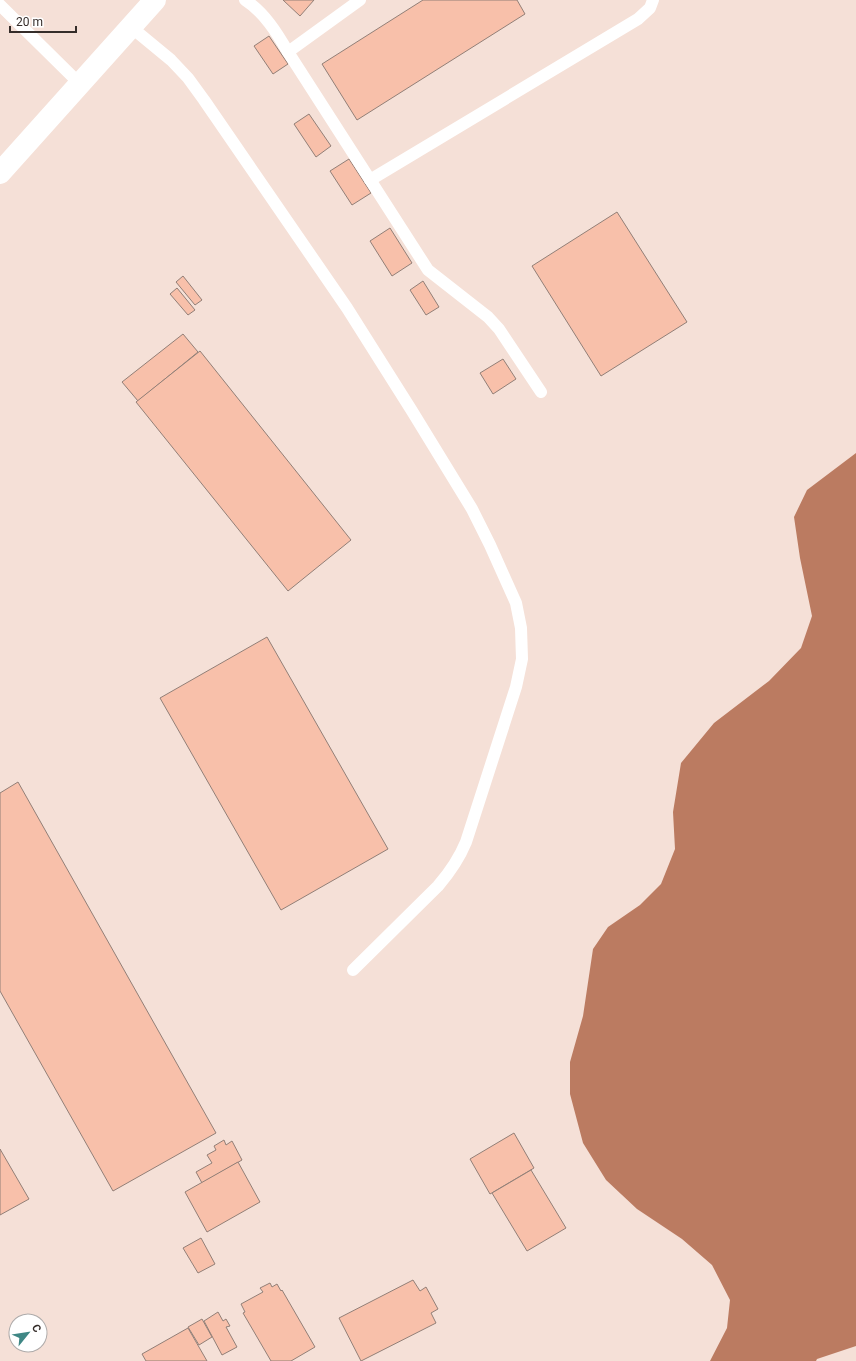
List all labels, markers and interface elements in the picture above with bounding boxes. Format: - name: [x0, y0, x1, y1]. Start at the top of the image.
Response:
- scale bar: [10, 8, 76, 34]
- text: 20 m: [16, 15, 43, 29]
- north arrow: [8, 1313, 48, 1353]
- text: С: [29, 1322, 44, 1335]

